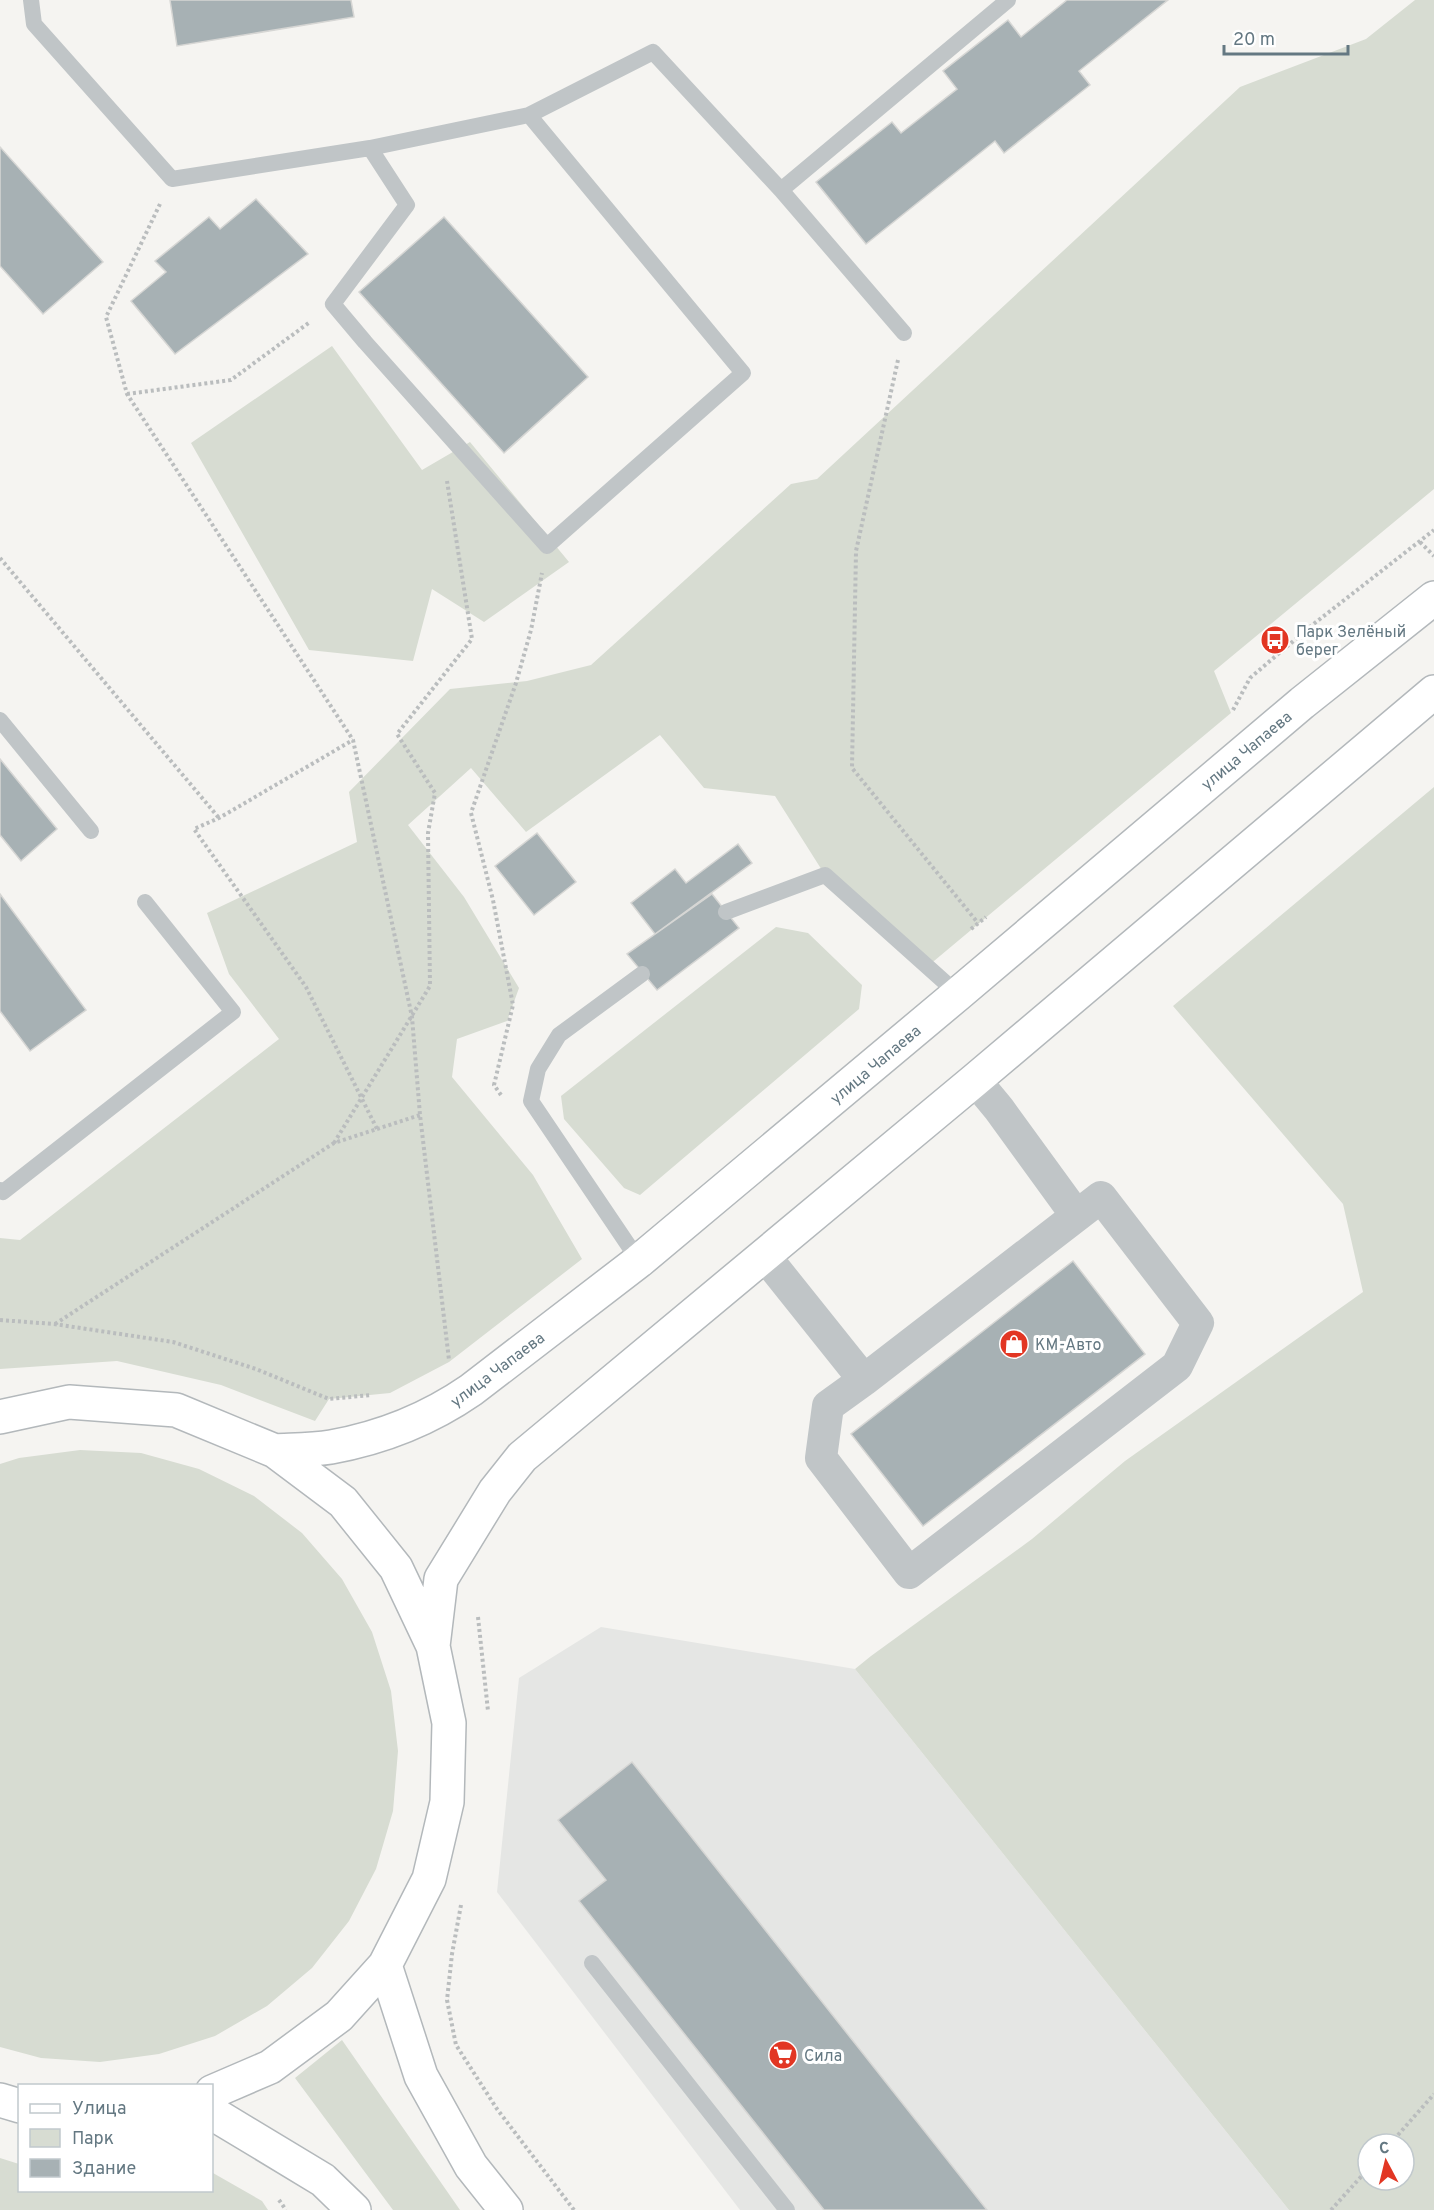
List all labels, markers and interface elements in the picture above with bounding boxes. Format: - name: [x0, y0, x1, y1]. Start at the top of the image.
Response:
- scale bar: [1224, 18, 1348, 56]
- text: 20 m: [1233, 29, 1275, 52]
- place label: Парк Зелёный берег: [1296, 623, 1406, 661]
- bus stop icon: Парк Зелёный берег: [1259, 624, 1291, 656]
- street label: улица Чапаева: [1198, 708, 1297, 795]
- street label: улица Чапаева: [827, 1022, 926, 1109]
- shop icon: КМ-Авто: [998, 1328, 1030, 1360]
- street label: улица Чапаева: [447, 1329, 549, 1413]
- place label: КМ-Авто: [1035, 1336, 1101, 1356]
- supermarket icon: Сила: [767, 2039, 799, 2071]
- place label: Сила: [804, 2047, 842, 2067]
- legend: [18, 2084, 213, 2192]
- text: Улица: [72, 2098, 126, 2121]
- text: Парк: [72, 2128, 114, 2151]
- north arrow: [1356, 2132, 1416, 2192]
- text: С: [1378, 2139, 1391, 2160]
- text: Здание: [72, 2158, 136, 2181]

